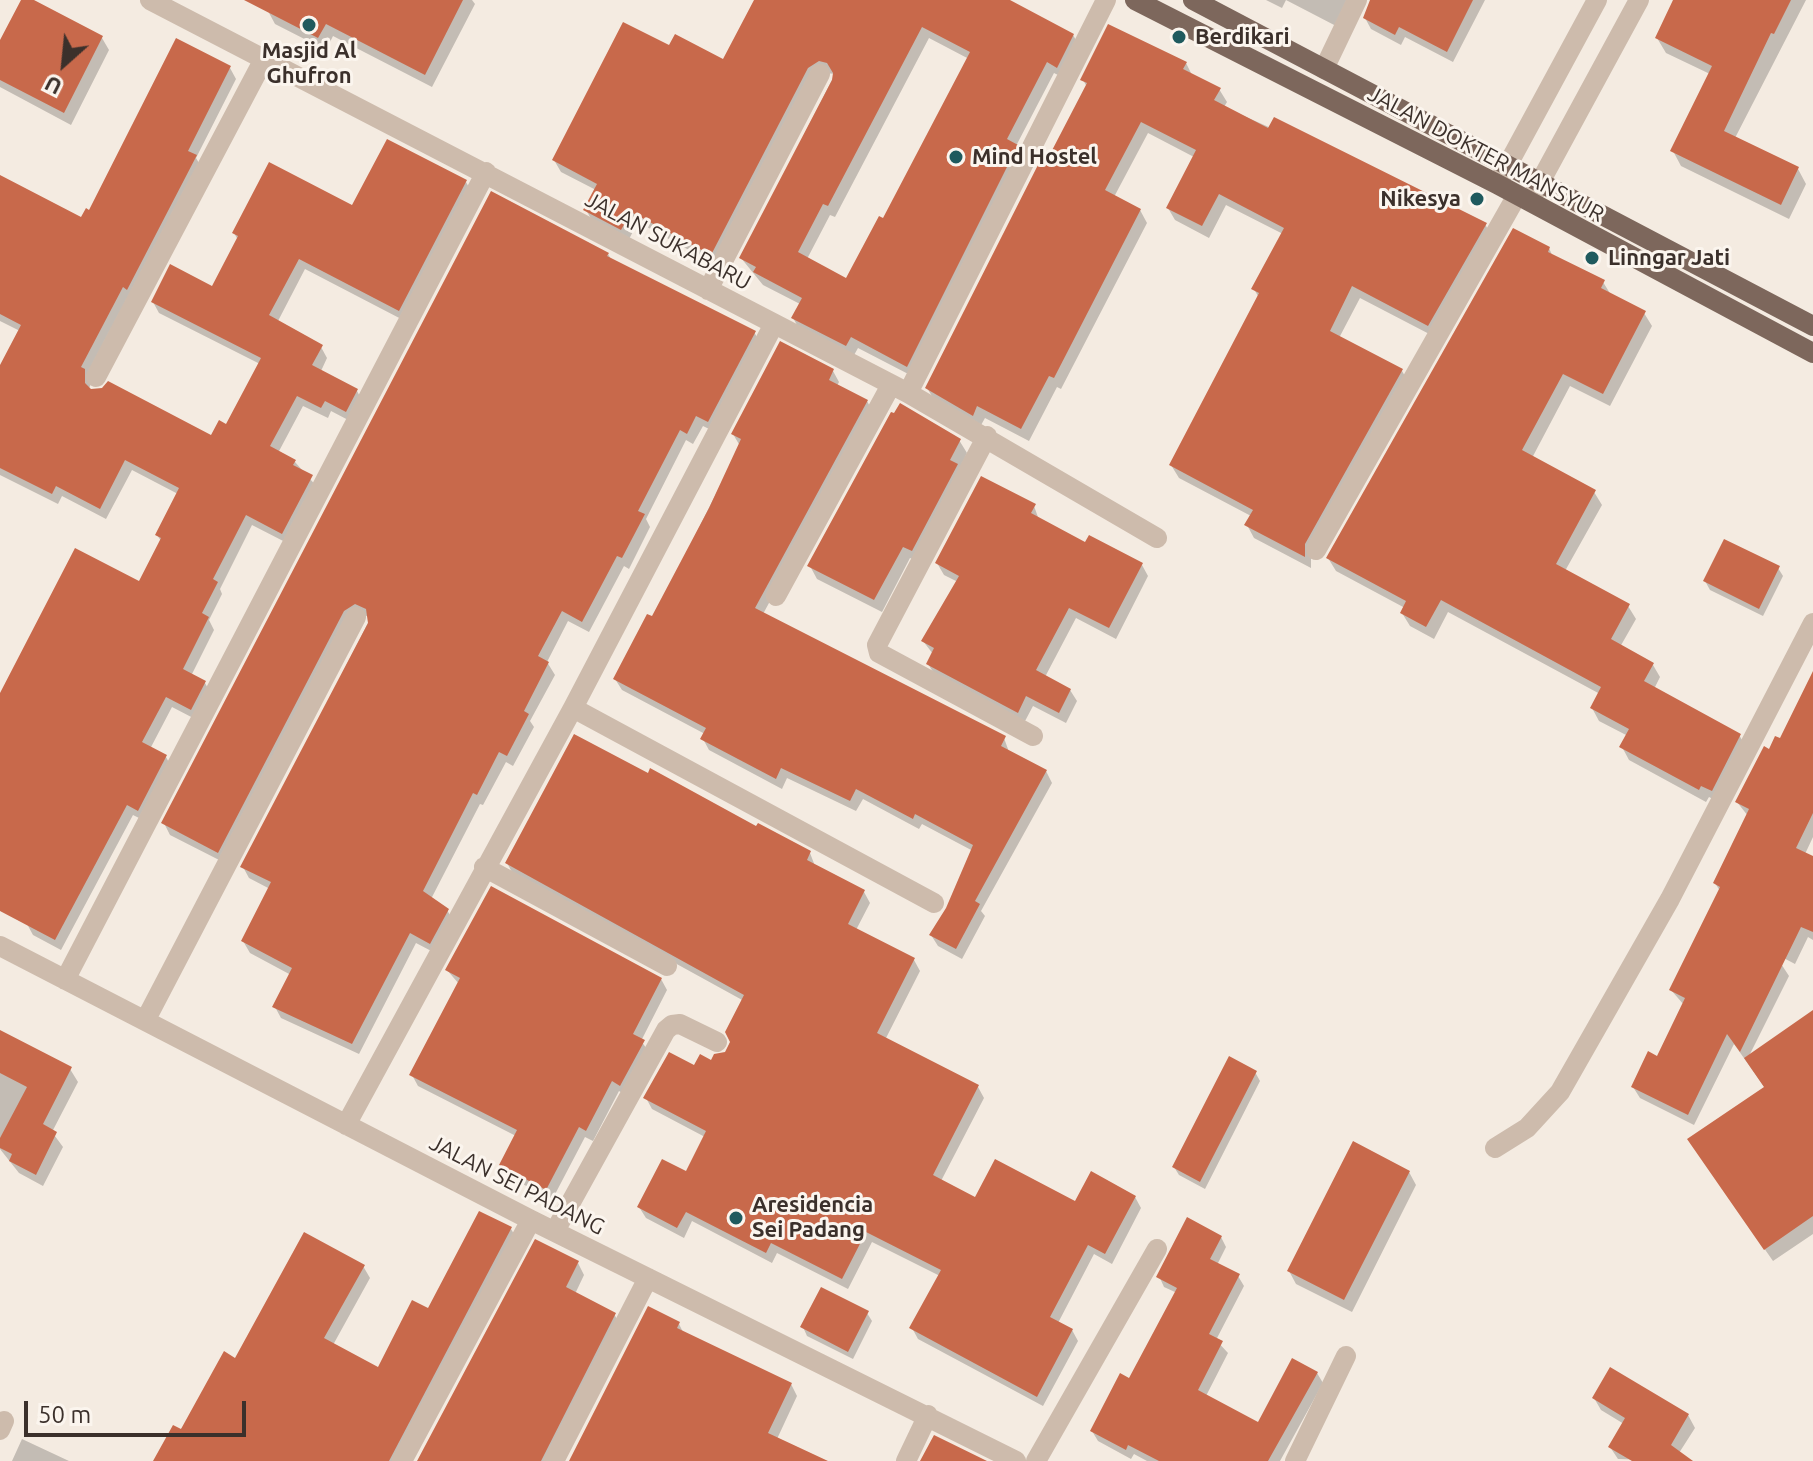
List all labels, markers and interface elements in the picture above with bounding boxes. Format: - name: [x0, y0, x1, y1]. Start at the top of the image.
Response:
- marker: Masjid Al Ghufron: [300, 16, 318, 34]
- north arrow: [24, 24, 104, 104]
- place label: Berdikari: [1195, 24, 1290, 50]
- marker: Berdikari: [1170, 28, 1188, 46]
- place label: Masjid Al Ghufron: [262, 38, 356, 90]
- text: U: [40, 71, 65, 100]
- street label: JALAN DOKTER MANSYUR: [1363, 80, 1609, 228]
- place label: Mind Hostel: [972, 144, 1097, 170]
- marker: Mind Hostel: [947, 148, 965, 166]
- street label: JALAN SUKABARU: [581, 186, 755, 296]
- place label: Nikesya: [1380, 186, 1461, 212]
- marker: Nikesya: [1468, 190, 1486, 208]
- place label: Linngar Jati: [1608, 245, 1730, 271]
- marker: Linngar Jati: [1583, 249, 1601, 267]
- street label: JALAN SEI PADANG: [425, 1129, 609, 1241]
- place label: Aresidencia Sei Padang: [752, 1192, 873, 1244]
- marker: Aresidencia Sei Padang: [727, 1209, 745, 1227]
- scale bar: [28, 1385, 250, 1435]
- text: 50 m: [38, 1401, 91, 1428]

